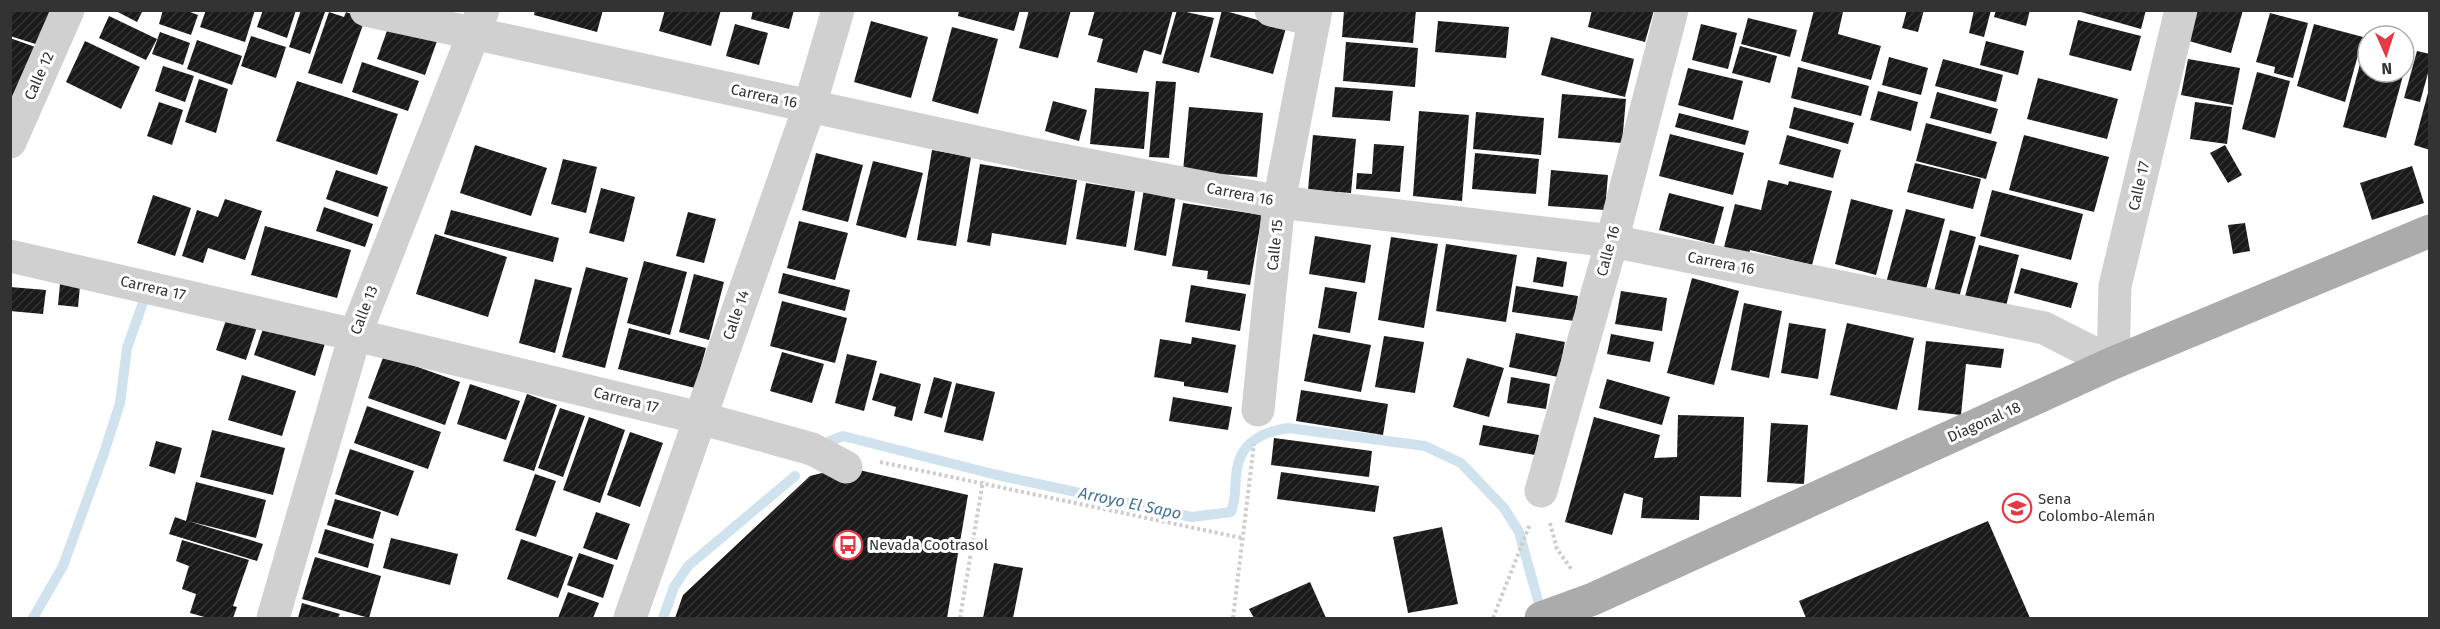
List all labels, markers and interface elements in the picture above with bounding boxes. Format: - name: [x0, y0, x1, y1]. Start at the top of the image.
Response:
- north arrow: [2356, 24, 2416, 84]
- street label: Calle 12: [20, 49, 58, 103]
- text: N: [2381, 59, 2393, 78]
- street label: Carrera 16: [729, 80, 799, 112]
- street label: Calle 17: [2125, 159, 2154, 213]
- street label: Carrera 16: [1205, 179, 1275, 209]
- street label: Calle 15: [1263, 219, 1287, 271]
- street label: Calle 16: [1593, 224, 1623, 278]
- street label: Carrera 16: [1686, 248, 1756, 278]
- street label: Carrera 17: [119, 272, 188, 304]
- street label: Calle 13: [346, 283, 382, 337]
- street label: Calle 14: [719, 288, 753, 342]
- street label: Carrera 17: [592, 383, 661, 417]
- street label: Diagonal 18: [1945, 398, 2023, 446]
- water label: Arroyo El Sapo: [1076, 483, 1183, 523]
- place label: Sena Colombo-Alemán: [2038, 490, 2155, 525]
- school or university icon: Sena Colombo-Alemán: [2001, 492, 2033, 524]
- bus stop icon: Nevada Cootrasol: [832, 529, 864, 561]
- place label: Nevada Cootrasol: [869, 536, 989, 554]

